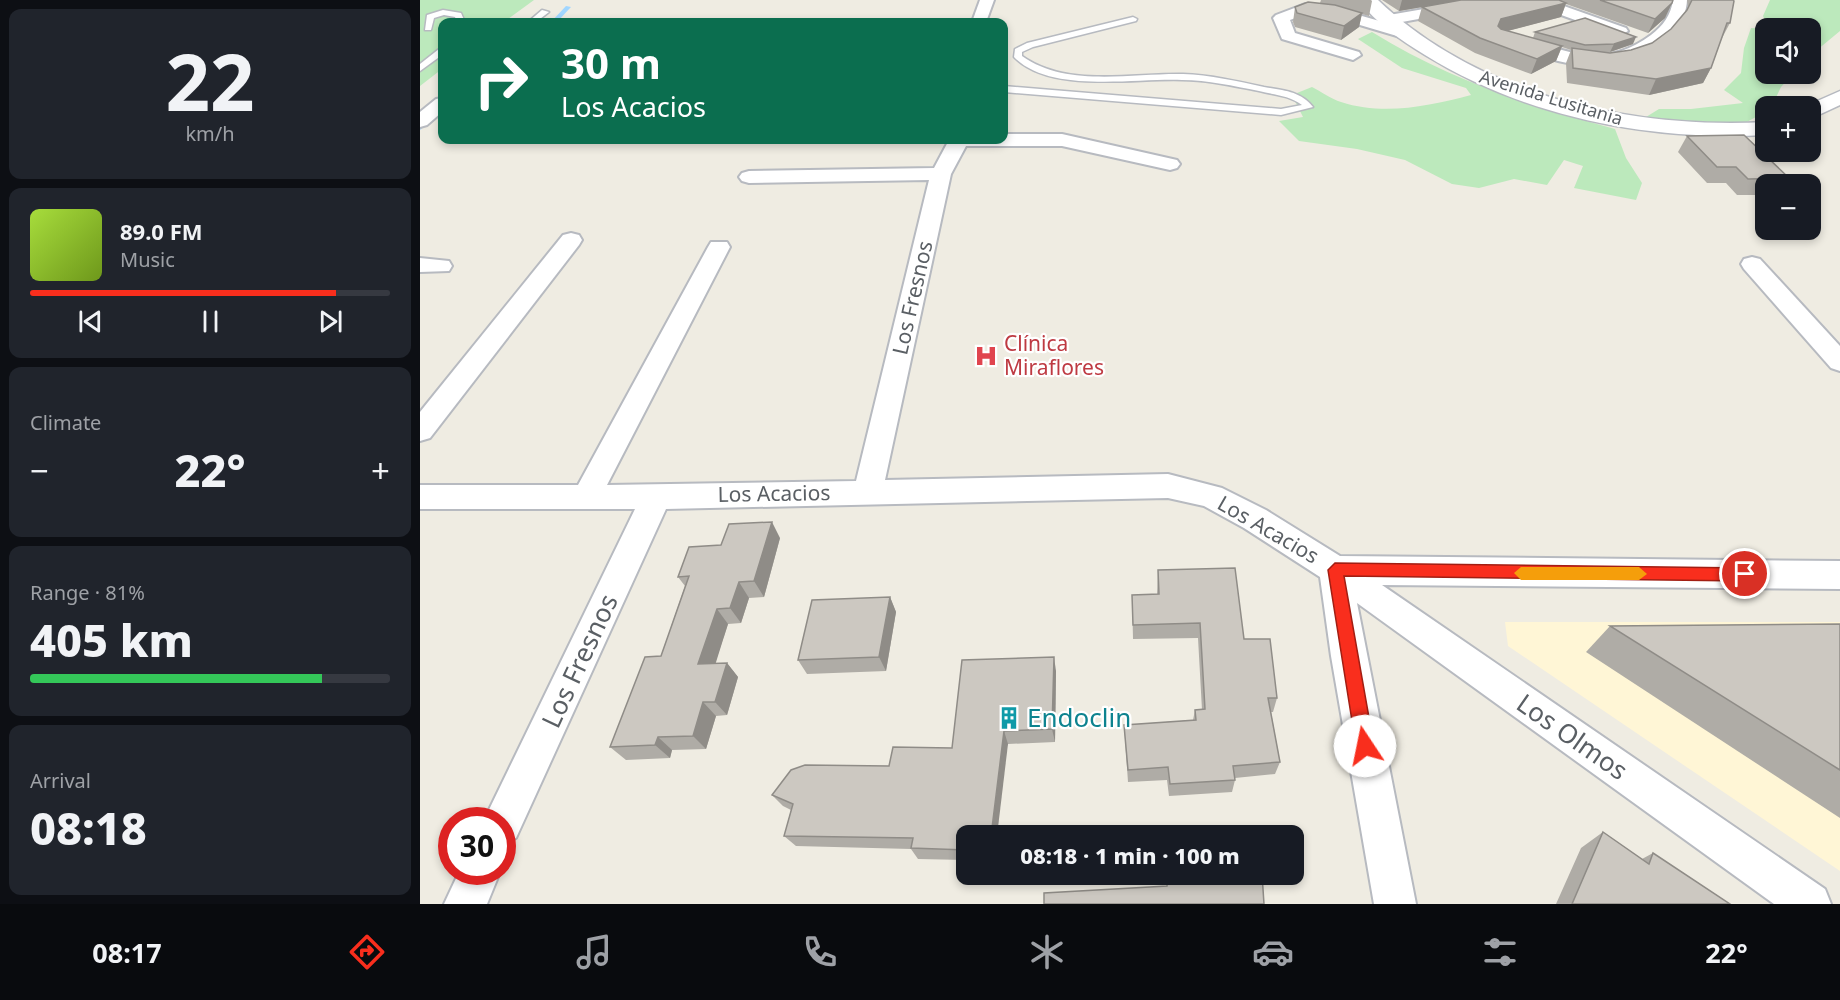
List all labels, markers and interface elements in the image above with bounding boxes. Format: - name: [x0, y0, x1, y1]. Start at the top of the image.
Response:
- map controls: [1755, 18, 1821, 240]
- button: sound: [1755, 18, 1821, 84]
- text: 22: [165, 28, 255, 134]
- text: 30 m: [561, 34, 661, 91]
- icon: right: [462, 42, 540, 120]
- street label: Avenida Lusitania: [1477, 64, 1626, 130]
- text: Los Acacios: [561, 88, 706, 125]
- button: +: [1755, 96, 1821, 162]
- text: km/h: [185, 120, 235, 147]
- button: −: [1755, 174, 1821, 240]
- text: 89.0 FM: [120, 216, 202, 246]
- street label: Los Fresnos: [885, 238, 939, 357]
- text: Music: [120, 246, 175, 273]
- icon: previous: [74, 305, 107, 338]
- icon: pause: [194, 305, 227, 338]
- icon: next: [314, 305, 347, 338]
- place label: Clínica Miraflores: [1004, 329, 1104, 381]
- hospital icon: Clínica Miraflores: [973, 343, 999, 369]
- text: Climate: [30, 409, 101, 436]
- text: 22°: [174, 439, 246, 500]
- text: −: [30, 448, 49, 493]
- text: +: [371, 448, 390, 493]
- street label: Los Acacios: [717, 478, 831, 508]
- street label: Los Acacios: [1213, 489, 1324, 569]
- pin: [1719, 548, 1770, 599]
- icon: arrive: [1728, 557, 1761, 590]
- text: Range · 81%: [30, 579, 145, 606]
- street label: Los Fresnos: [532, 588, 626, 733]
- text: 405 km: [30, 609, 193, 670]
- street label: Los Olmos: [1510, 685, 1635, 788]
- place label: Endoclin: [1027, 699, 1131, 735]
- building icon: Endoclin: [996, 705, 1022, 731]
- position arrow: [1333, 714, 1397, 778]
- text: Arrival: [30, 767, 91, 794]
- text: 08:18: [30, 797, 147, 858]
- speed limit sign: 30: [438, 807, 516, 885]
- text: 08:18 · 1 min · 100 m: [1020, 840, 1240, 870]
- icon: directions: [346, 931, 388, 973]
- icon: music: [573, 931, 615, 973]
- icon: phone: [799, 931, 841, 973]
- icon: climate: [1026, 931, 1068, 973]
- icon: car: [1252, 931, 1294, 973]
- icon: filters: [1479, 931, 1521, 973]
- text: 08:17: [92, 934, 162, 971]
- text: 22°: [1705, 934, 1748, 971]

